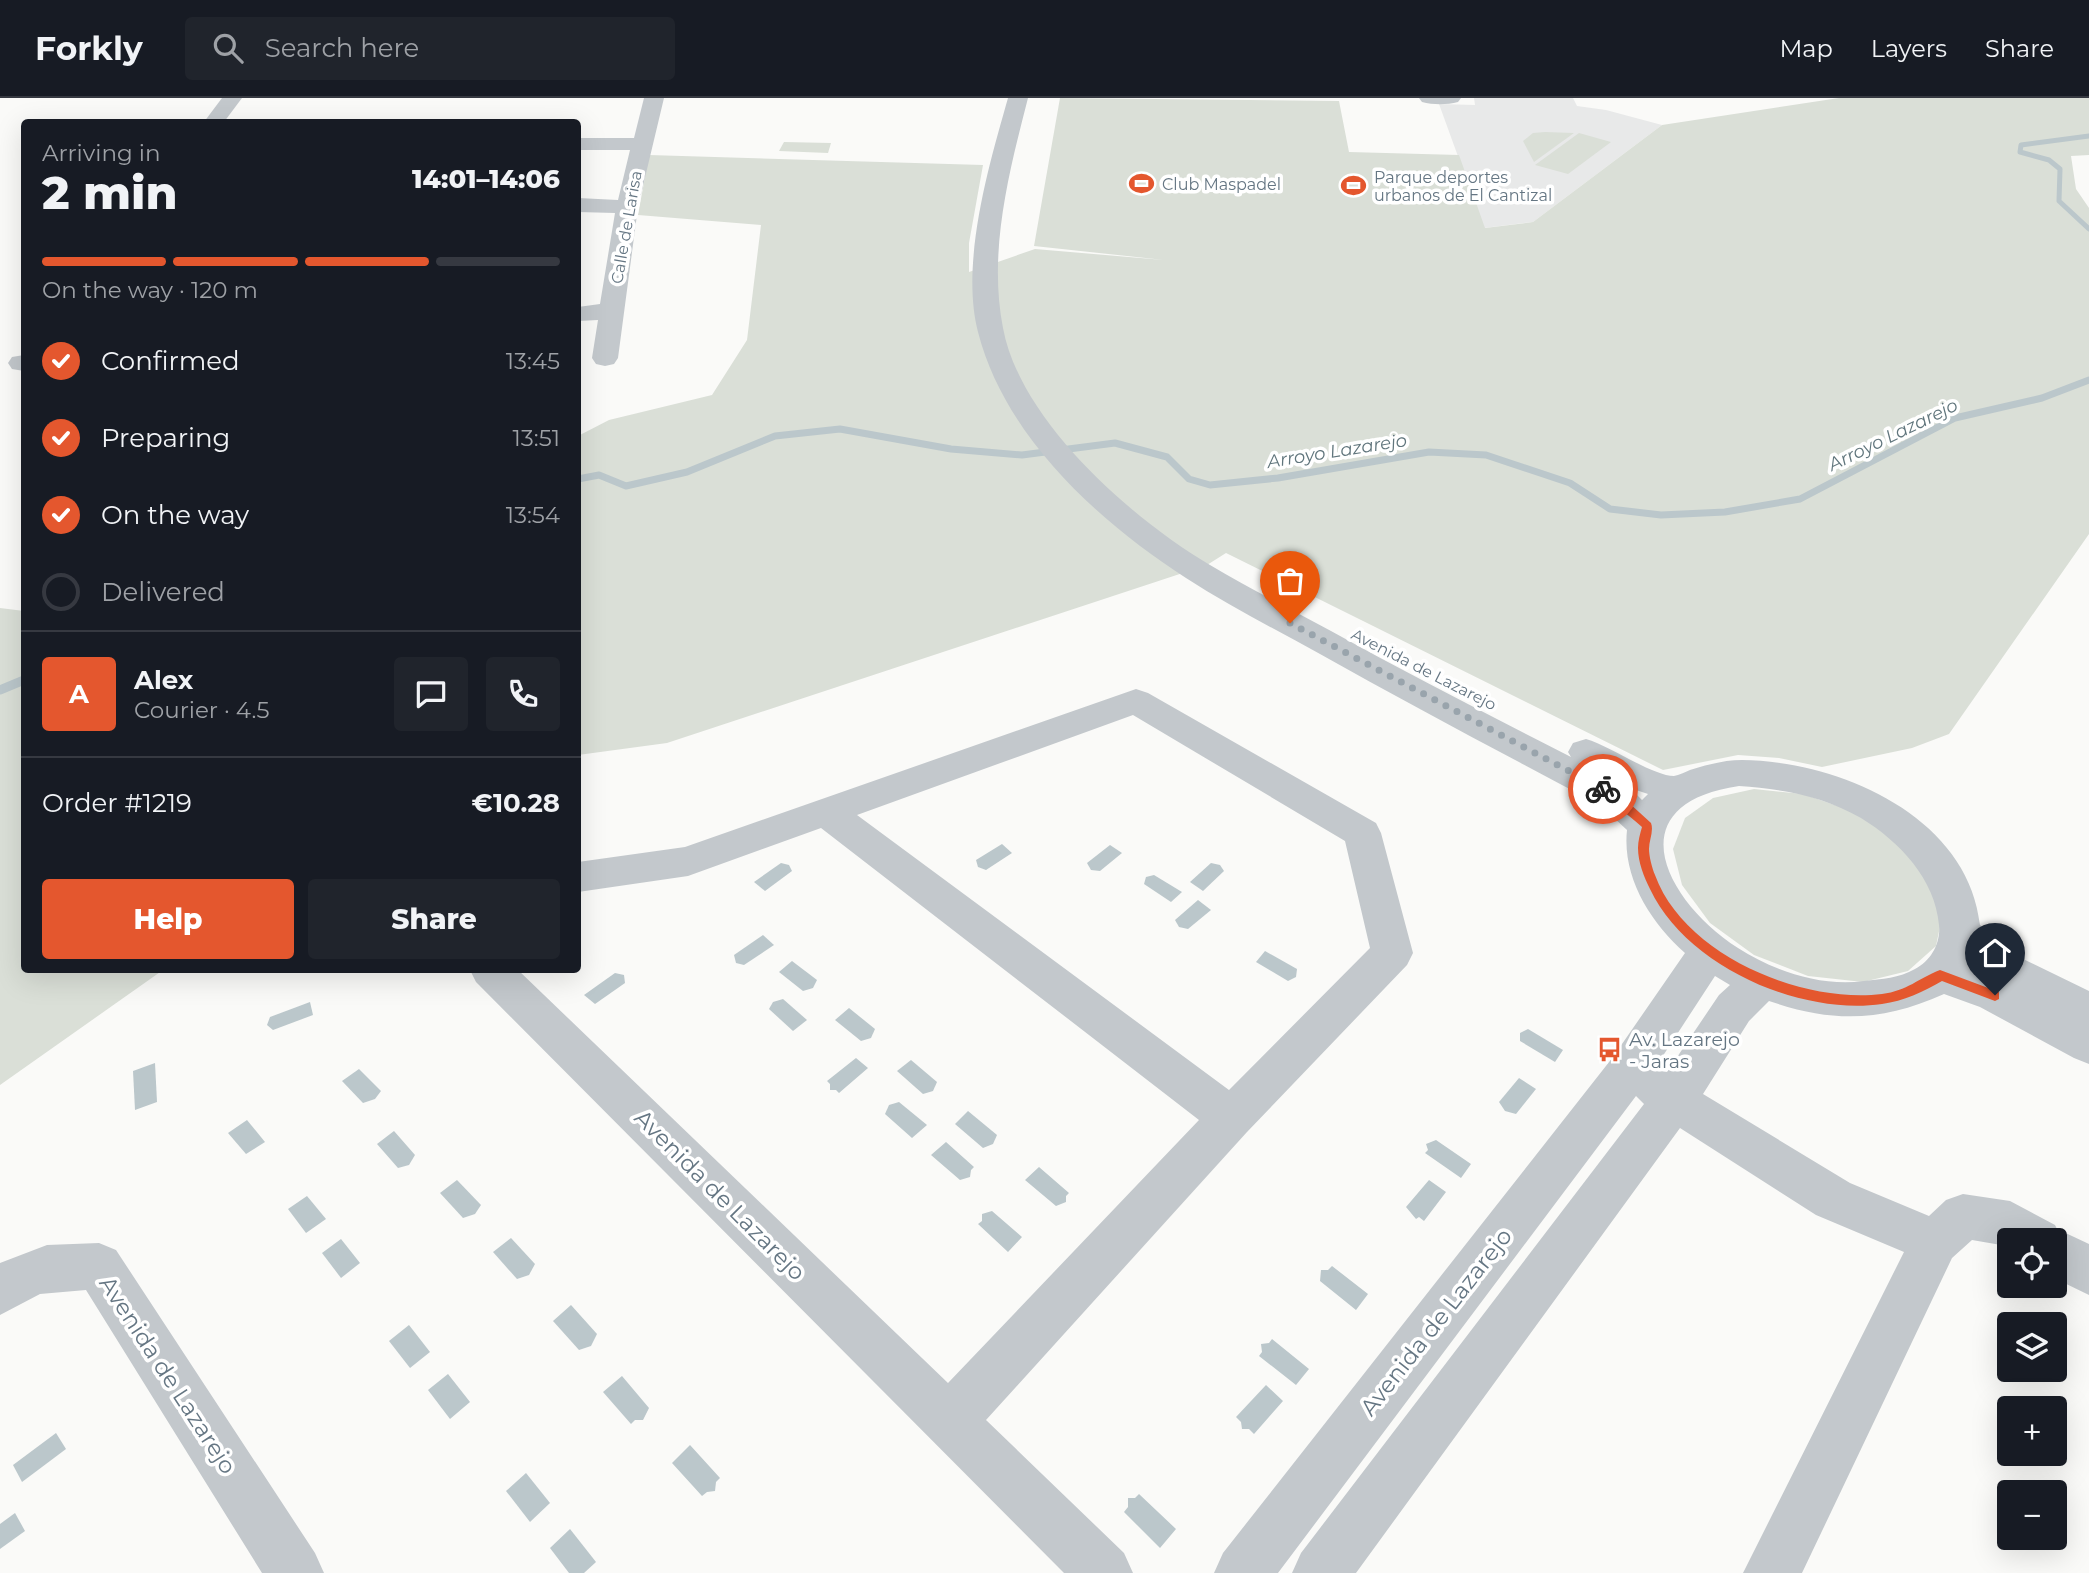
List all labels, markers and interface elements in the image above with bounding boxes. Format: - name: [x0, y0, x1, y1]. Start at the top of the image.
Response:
- search box: [185, 17, 675, 80]
- text: Forkly: [35, 28, 143, 68]
- icon: search: [209, 29, 247, 67]
- text: Search here: [265, 32, 419, 64]
- text: Map: [1779, 34, 1833, 63]
- text: Layers: [1871, 34, 1947, 63]
- text: Share: [1985, 34, 2054, 63]
- text: Arriving in: [42, 139, 161, 167]
- text: 14:01–14:06: [412, 163, 560, 195]
- text: 2 min: [42, 164, 177, 221]
- place label: Parque deportes urbanos de El Cantizal: [1374, 168, 1552, 205]
- street label: Calle de Larisa: [607, 169, 646, 285]
- sports icon: Club Maspadel: [1128, 170, 1156, 198]
- sports icon: Parque deportes urbanos de El Cantizal: [1340, 172, 1368, 200]
- place label: Club Maspadel: [1162, 175, 1281, 194]
- text: On the way · 120 m: [42, 276, 258, 304]
- icon: check: [42, 342, 80, 380]
- text: Confirmed: [101, 345, 240, 377]
- text: 13:45: [506, 347, 560, 375]
- water label: Arroyo Lazarejo: [1824, 394, 1961, 476]
- icon: check: [42, 419, 80, 457]
- text: Preparing: [101, 422, 230, 454]
- text: 13:51: [513, 424, 560, 452]
- water label: Arroyo Lazarejo: [1264, 429, 1409, 473]
- icon: check: [42, 496, 80, 534]
- text: On the way: [101, 499, 249, 531]
- text: 13:54: [506, 501, 560, 529]
- pin: [1260, 551, 1320, 623]
- icon: bag: [1271, 562, 1309, 600]
- text: Delivered: [101, 576, 225, 608]
- street label: Avenida de Lazarejo: [1348, 625, 1499, 714]
- button: chat: [394, 657, 468, 731]
- button: phone: [486, 657, 560, 731]
- text: Alex: [134, 664, 193, 696]
- text: A: [69, 678, 89, 710]
- text: Courier · 4.5: [134, 696, 269, 724]
- courier: [1568, 754, 1638, 824]
- icon: bike: [1584, 770, 1622, 808]
- text: Order #1219: [42, 787, 192, 819]
- text: €10.28: [472, 787, 560, 819]
- button: Help: [42, 879, 294, 959]
- button: Share: [308, 879, 560, 959]
- pin: [1965, 923, 2025, 995]
- icon: home: [1976, 934, 2014, 972]
- place label: Av. Lazarejo - Jaras: [1629, 1028, 1740, 1073]
- bus stop icon: Av. Lazarejo - Jaras: [1595, 1036, 1623, 1064]
- street label: Avenida de Lazarejo: [629, 1104, 811, 1286]
- street label: Avenida de Lazarejo: [1354, 1223, 1518, 1421]
- map controls: [1997, 1228, 2067, 1550]
- button: locate: [1997, 1228, 2067, 1298]
- street label: Avenida de Lazarejo: [94, 1271, 242, 1479]
- button: layers: [1997, 1312, 2067, 1382]
- button: +: [1997, 1396, 2067, 1466]
- button: −: [1997, 1480, 2067, 1550]

